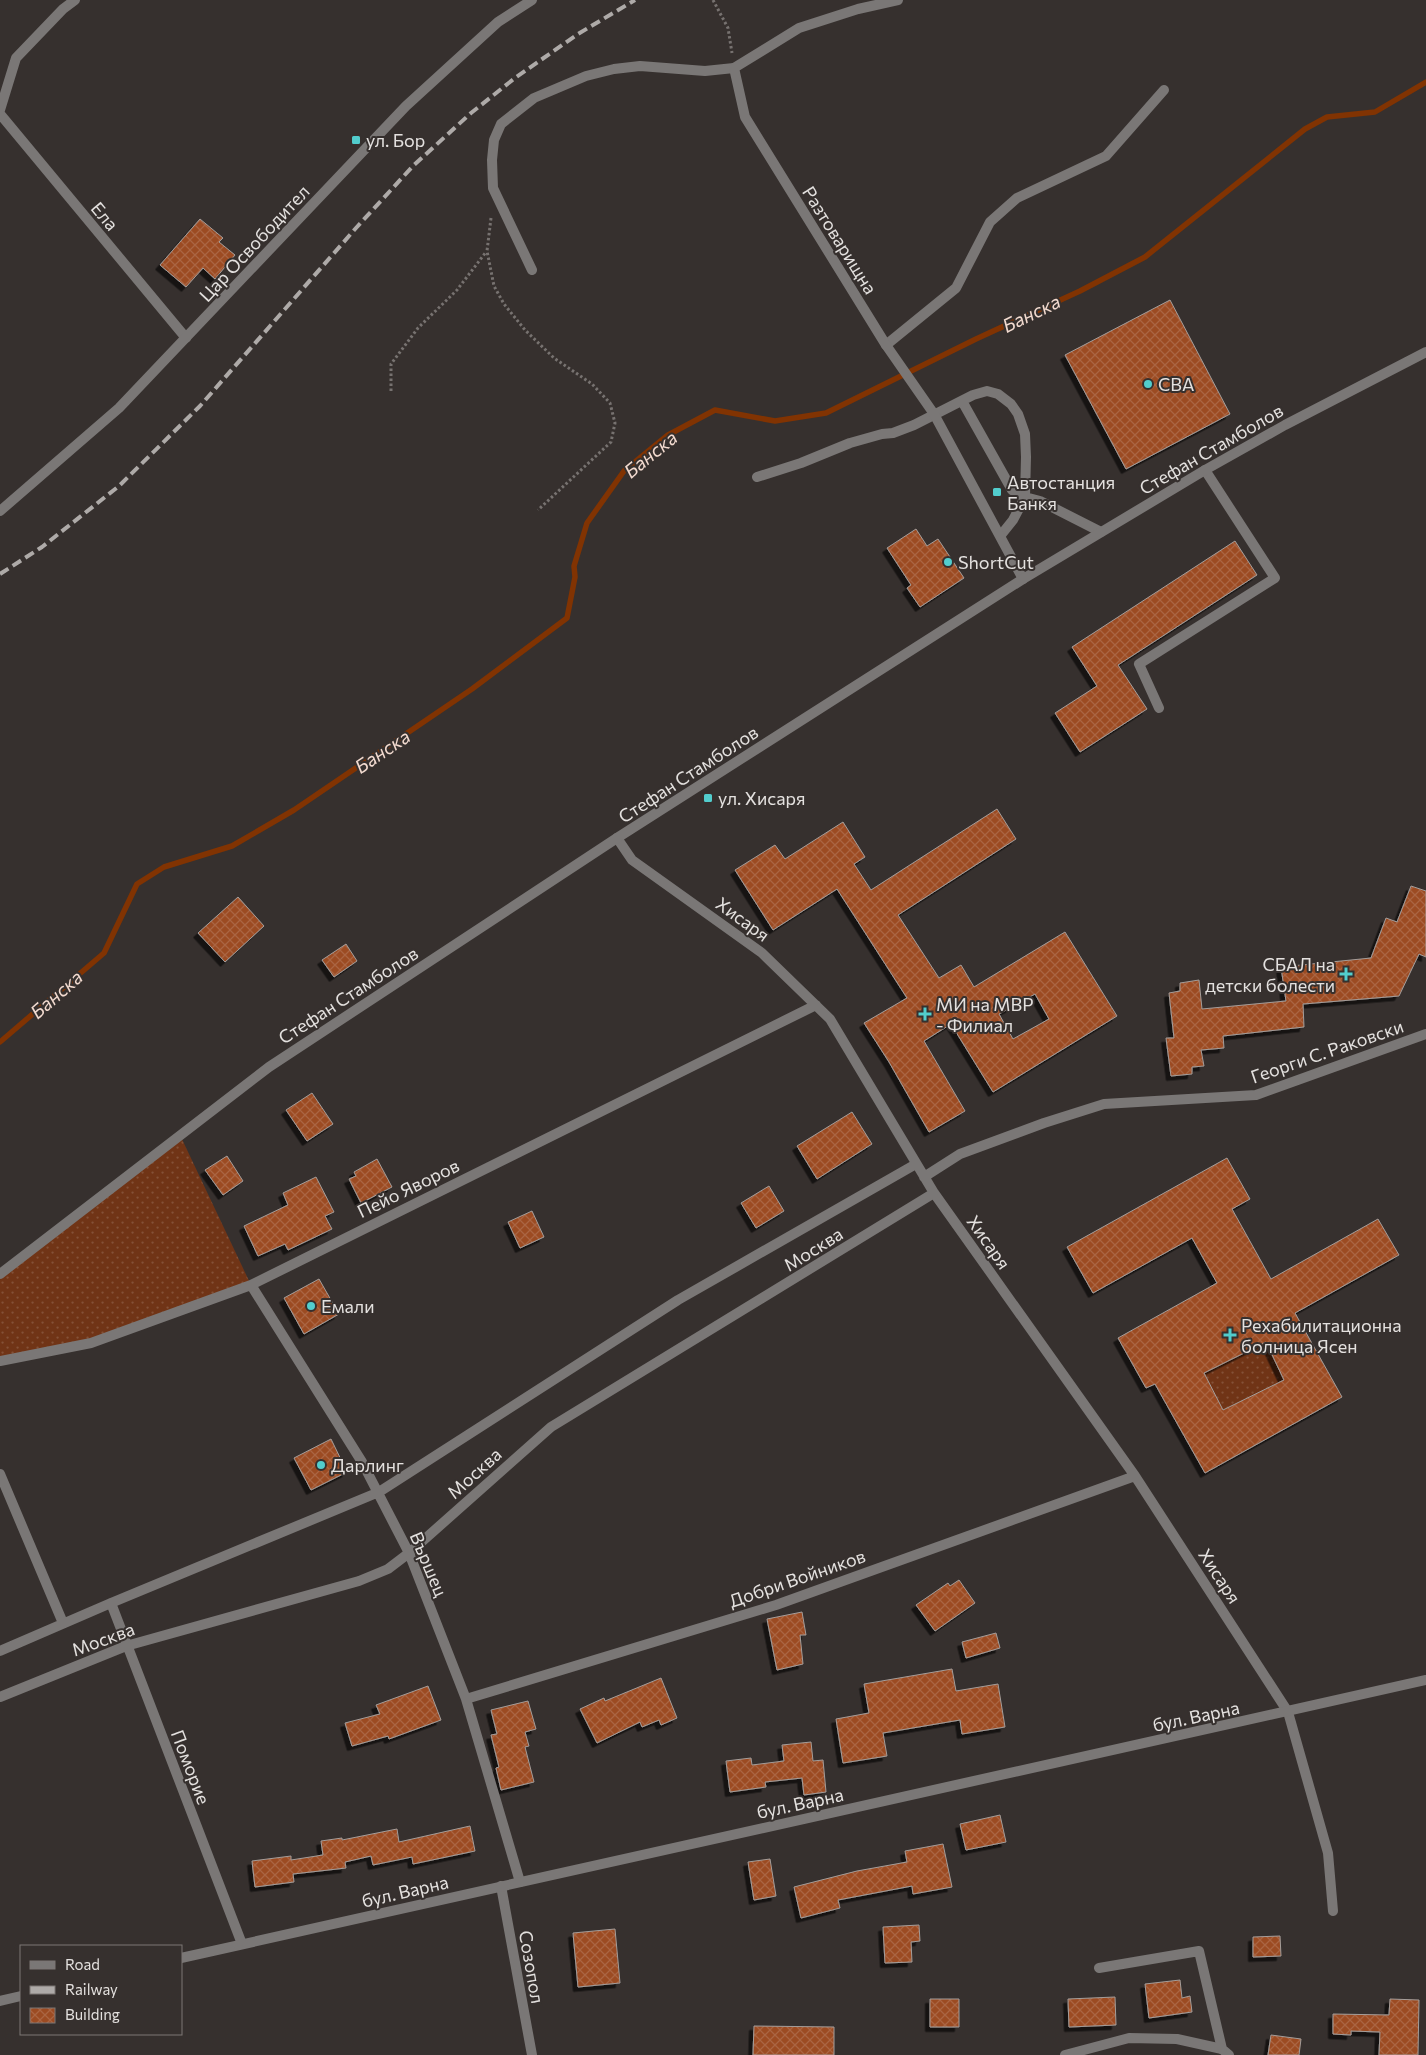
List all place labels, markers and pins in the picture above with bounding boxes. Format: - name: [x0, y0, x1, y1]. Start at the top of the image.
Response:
- place label: ул. Бор: [366, 129, 425, 151]
- marker: ул. Бор: [350, 134, 362, 146]
- place label: CBA: [1158, 373, 1194, 395]
- marker: CBA: [1142, 378, 1154, 390]
- place label: Автостанция Банкя: [1007, 471, 1115, 514]
- marker: Автостанция Банкя: [991, 486, 1003, 498]
- place label: ShortCut: [958, 551, 1034, 573]
- marker: ShortCut: [942, 556, 954, 568]
- place label: ул. Хисаря: [718, 787, 806, 809]
- marker: ул. Хисаря: [702, 792, 714, 804]
- place label: СБАЛ на детски болести: [1205, 953, 1335, 996]
- marker: СБАЛ на детски болести: [1339, 967, 1353, 981]
- place label: МИ на МВР - Филиал: [936, 993, 1033, 1036]
- marker: МИ на МВР - Филиал: [918, 1007, 932, 1021]
- place label: Емали: [321, 1295, 375, 1317]
- marker: Емали: [305, 1300, 317, 1312]
- place label: Рехабилитационна болница Ясен: [1241, 1314, 1402, 1357]
- marker: Рехабилитационна болница Ясен: [1223, 1328, 1237, 1342]
- place label: Дарлинг: [331, 1454, 404, 1476]
- marker: Дарлинг: [315, 1459, 327, 1471]

